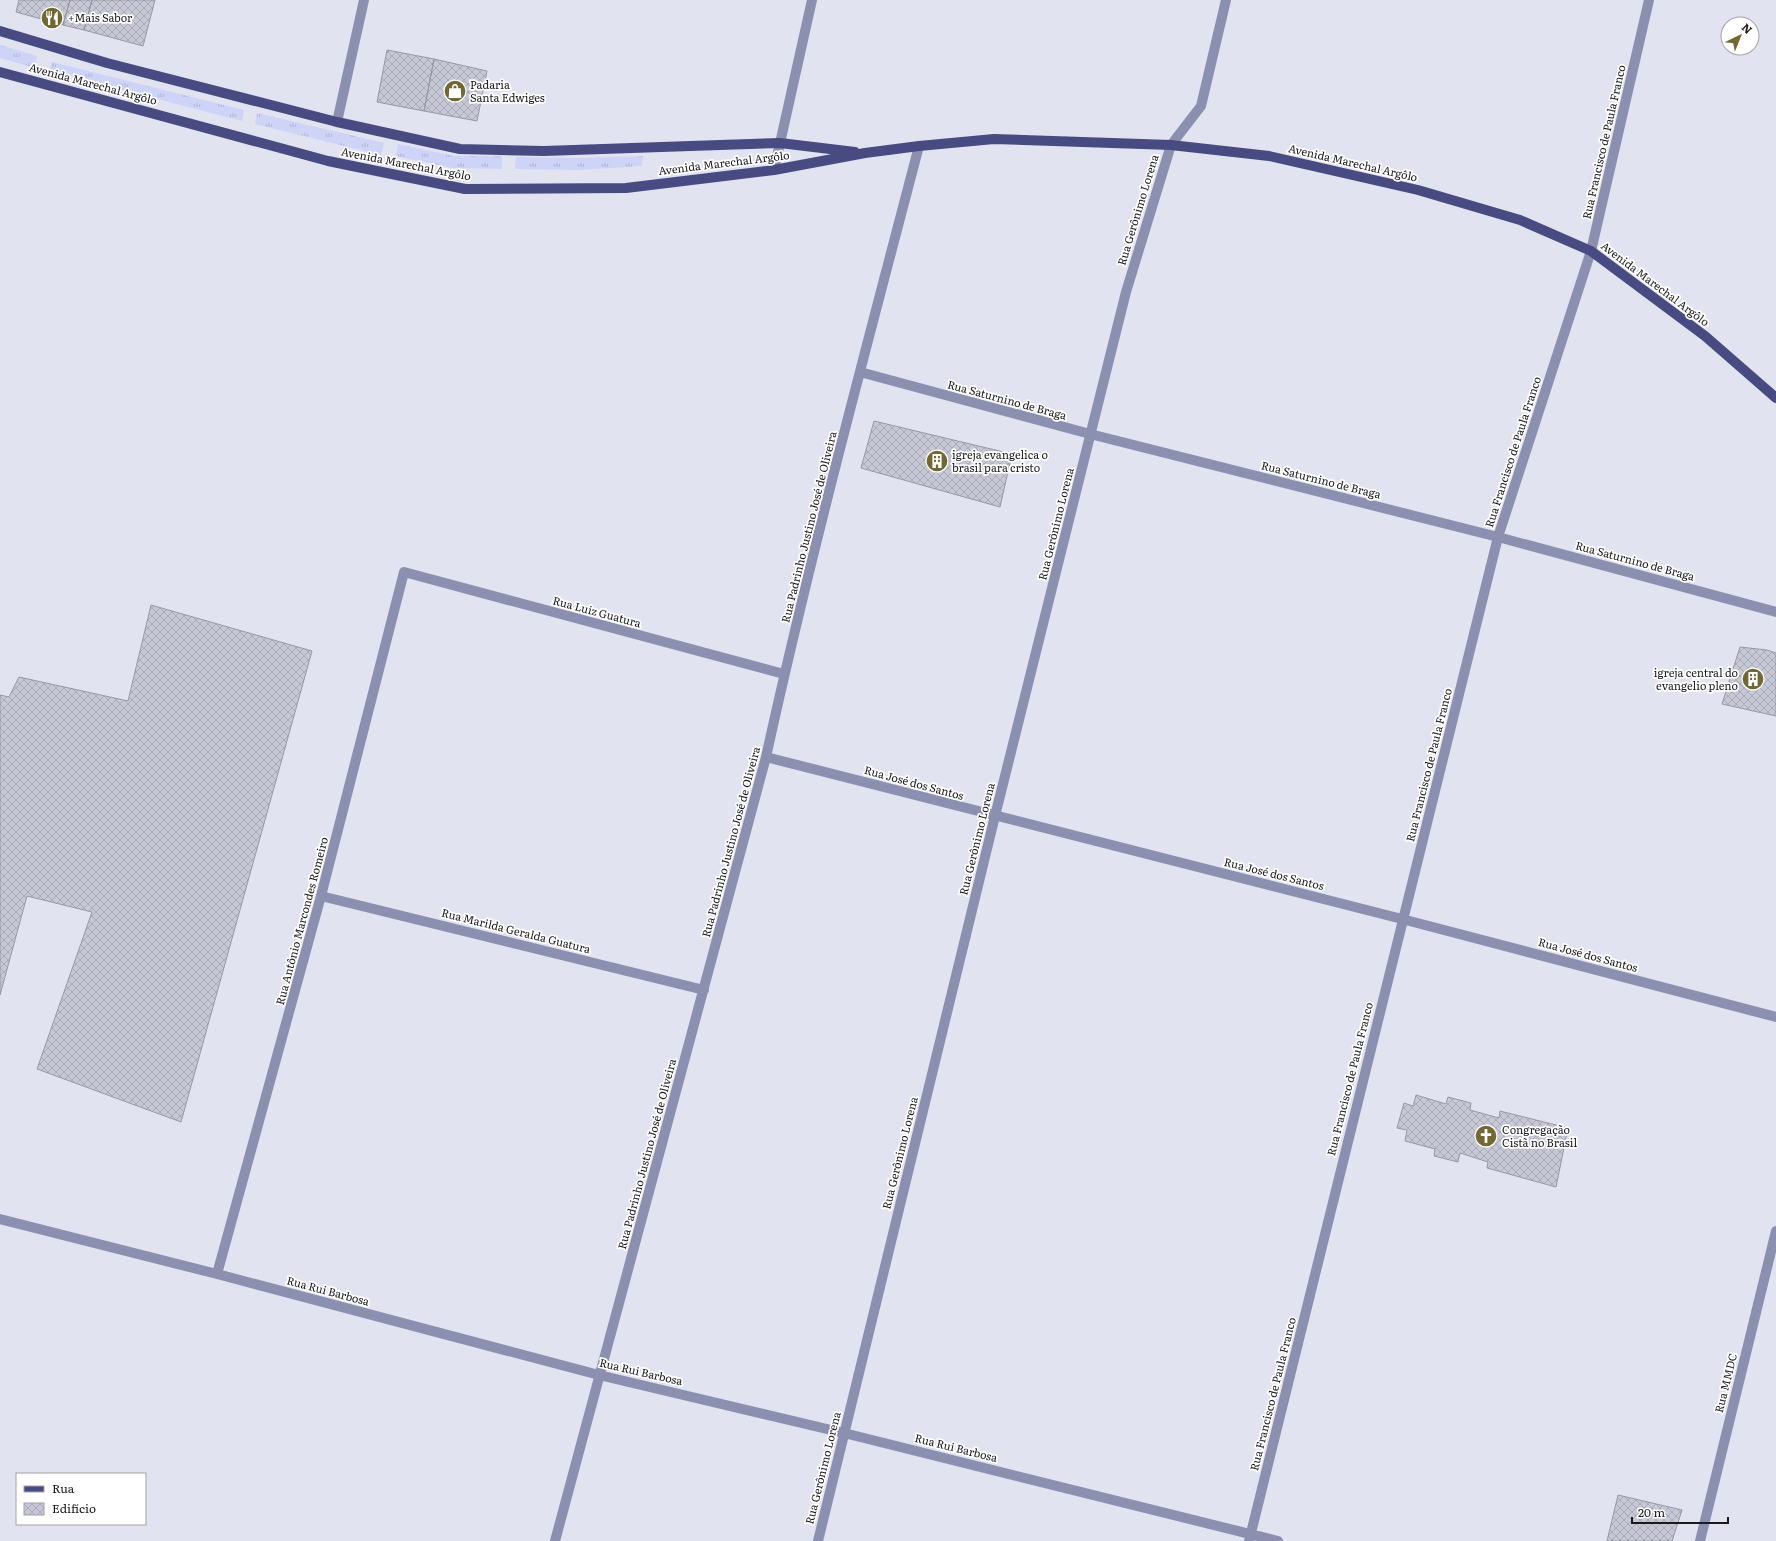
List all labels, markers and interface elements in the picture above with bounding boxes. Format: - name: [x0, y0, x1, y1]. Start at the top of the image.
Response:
- restaurant icon: +Mais Sabor: [39, 5, 65, 31]
- place label: +Mais Sabor: [68, 9, 133, 25]
- north arrow: [1720, 16, 1760, 56]
- text: N: [1739, 19, 1756, 37]
- street label: Avenida Marechal Argôlo: [27, 58, 159, 108]
- street label: Rua Francisco de Paula Franco: [1577, 63, 1629, 220]
- place label: Padaria Santa Edwiges: [470, 76, 545, 105]
- shop icon: Padaria Santa Edwiges: [442, 78, 468, 104]
- street label: Avenida Marechal Argôlo: [1287, 139, 1419, 185]
- street label: Avenida Marechal Argôlo: [340, 143, 472, 183]
- street label: Avenida Marechal Argôlo: [657, 146, 790, 178]
- street label: Rua Gerônimo Lorena: [1113, 152, 1162, 267]
- street label: Avenida Marechal Argôlo: [1598, 237, 1713, 329]
- street label: Rua Francisco de Paula Franco: [1480, 374, 1544, 529]
- street label: Rua Saturnino de Braga: [946, 375, 1069, 423]
- street label: Rua Padrinho Justino José de Oliveira: [776, 429, 840, 624]
- place label: igreja evangelica o brasil para cristo: [952, 446, 1048, 475]
- building icon: igreja evangelica o brasil para cristo: [924, 448, 950, 474]
- street label: Rua Saturnino de Braga: [1260, 456, 1383, 502]
- street label: Rua Gerônimo Lorena: [1033, 466, 1077, 582]
- street label: Rua Saturnino de Braga: [1574, 536, 1697, 584]
- street label: Rua Luiz Guatura: [551, 592, 643, 631]
- place label: igreja central do evangelio pleno: [1654, 664, 1738, 693]
- building icon: igreja central do evangelio pleno: [1740, 666, 1766, 692]
- street label: Rua Francisco de Paula Franco: [1401, 686, 1455, 843]
- street label: Rua Padrinho Justino José de Oliveira: [697, 745, 763, 939]
- street label: Rua José dos Santos: [863, 761, 966, 803]
- street label: Rua Gerônimo Lorena: [954, 781, 998, 897]
- street label: Rua Antônio Marcondes Romeiro: [271, 835, 331, 1006]
- street label: Rua José dos Santos: [1223, 853, 1326, 893]
- street label: Rua Marilda Geralda Guatura: [440, 904, 593, 956]
- street label: Rua José dos Santos: [1537, 933, 1640, 975]
- street label: Rua Francisco de Paula Franco: [1322, 1000, 1376, 1157]
- street label: Rua Padrinho Justino José de Oliveira: [613, 1057, 679, 1251]
- street label: Rua Gerônimo Lorena: [877, 1095, 921, 1211]
- place label: Congregação Cistã no Brasil: [1502, 1121, 1577, 1150]
- church icon: Congregação Cistã no Brasil: [1473, 1123, 1499, 1149]
- street label: Rua Rui Barbosa: [285, 1271, 371, 1309]
- street label: Rua Francisco de Paula Franco: [1245, 1315, 1299, 1472]
- street label: Rua MMDC: [1710, 1351, 1740, 1414]
- street label: Rua Rui Barbosa: [598, 1354, 684, 1388]
- street label: Rua Gerônimo Lorena: [800, 1410, 844, 1526]
- street label: Rua Rui Barbosa: [913, 1429, 999, 1465]
- legend: [16, 1473, 146, 1525]
- text: Rua: [52, 1479, 75, 1497]
- text: Edifício: [52, 1499, 96, 1517]
- scale bar: [1632, 1499, 1728, 1525]
- text: 20 m: [1638, 1503, 1665, 1521]

